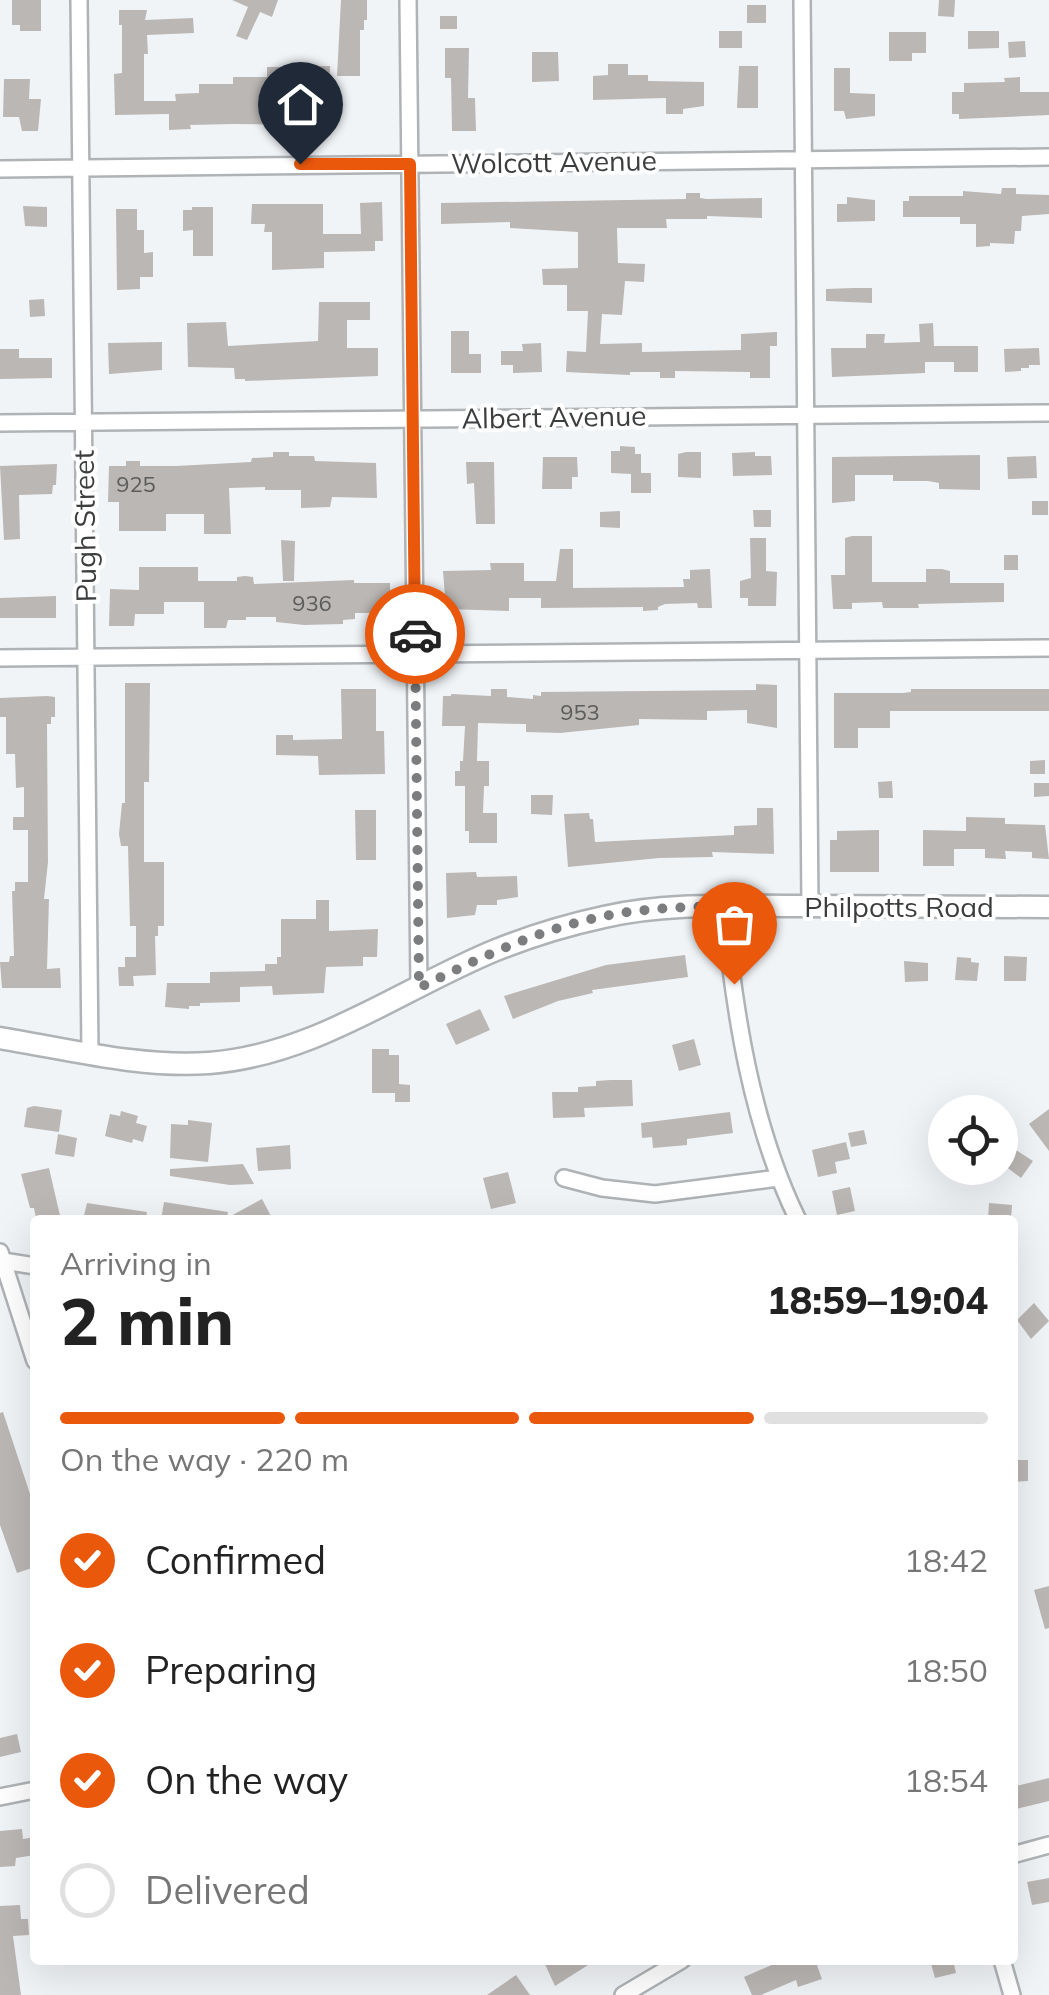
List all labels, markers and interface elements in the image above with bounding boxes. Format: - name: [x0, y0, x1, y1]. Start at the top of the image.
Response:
- pin: [258, 62, 343, 165]
- icon: home: [273, 77, 328, 132]
- street label: Wolcott Avenue: [451, 142, 657, 181]
- street label: Albert Avenue: [461, 397, 647, 436]
- street label: Pugh Street: [66, 449, 103, 602]
- house number: 925: [116, 470, 156, 498]
- courier: [365, 584, 465, 684]
- house number: 936: [292, 589, 332, 617]
- icon: car: [388, 607, 443, 662]
- house number: 953: [560, 698, 600, 726]
- pin: [692, 882, 777, 985]
- street label: Philpotts Road: [804, 889, 994, 924]
- icon: bag: [707, 897, 762, 952]
- map controls: [928, 1095, 1018, 1185]
- button: locate: [928, 1095, 1018, 1185]
- text: Arriving in: [60, 1243, 212, 1283]
- text: 18:59–19:04: [767, 1276, 988, 1324]
- text: 2 min: [60, 1280, 234, 1361]
- text: On the way · 220 m: [60, 1439, 349, 1479]
- icon: check: [60, 1533, 115, 1588]
- text: Confirmed: [145, 1536, 326, 1584]
- text: 18:42: [904, 1540, 988, 1580]
- icon: check: [60, 1643, 115, 1698]
- text: Preparing: [145, 1646, 317, 1694]
- text: 18:50: [904, 1650, 988, 1690]
- icon: check: [60, 1753, 115, 1808]
- text: On the way: [145, 1756, 348, 1804]
- text: 18:54: [904, 1760, 988, 1800]
- text: Delivered: [145, 1866, 310, 1914]

